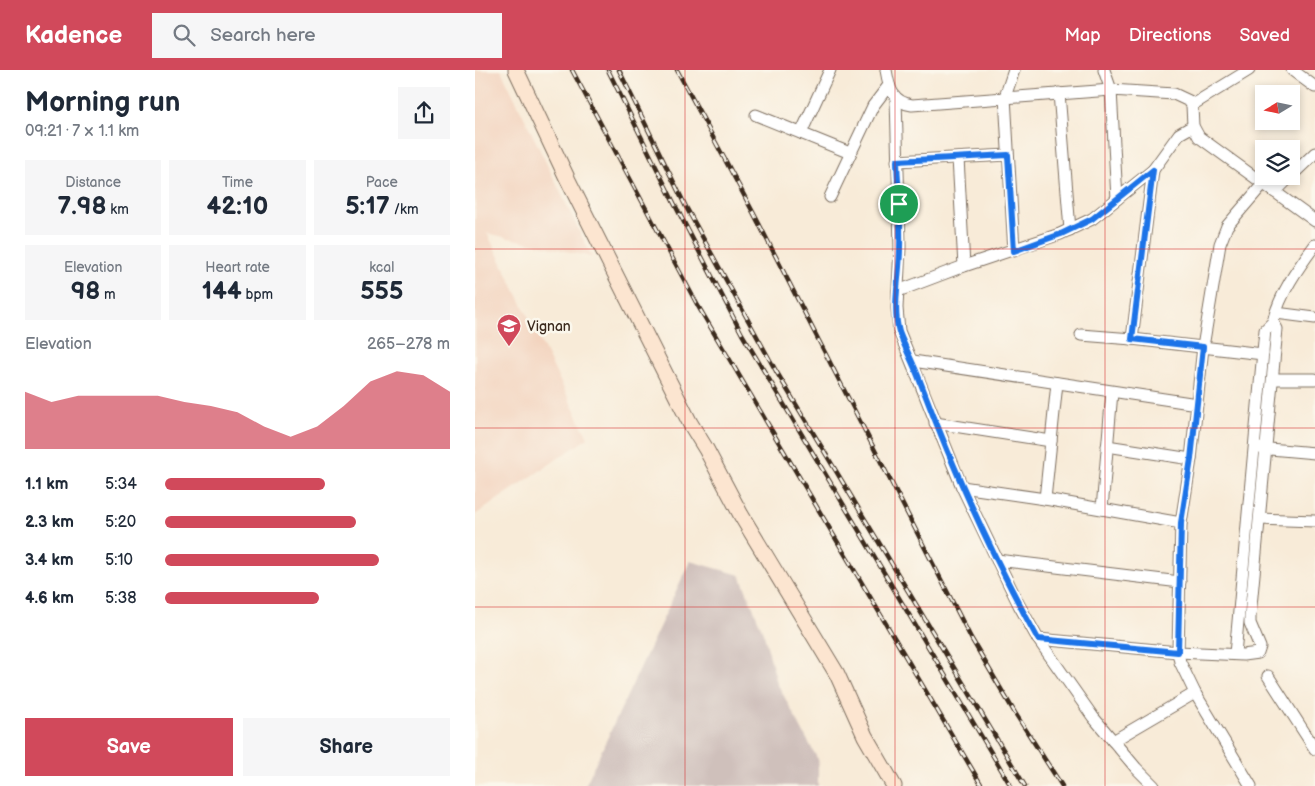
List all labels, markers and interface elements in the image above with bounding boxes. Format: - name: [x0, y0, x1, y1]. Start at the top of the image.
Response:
- search box: [152, 13, 502, 58]
- text: Kadence: [25, 21, 122, 50]
- icon: search: [170, 21, 198, 49]
- text: Search here: [210, 24, 316, 47]
- text: Map: [1065, 25, 1101, 46]
- text: Directions: [1129, 25, 1211, 46]
- text: Saved: [1239, 25, 1290, 46]
- north arrow: [1255, 85, 1300, 130]
- map controls: [1255, 85, 1300, 185]
- text: Morning run: [25, 86, 180, 119]
- button: share: [398, 87, 450, 139]
- text: 09:21 · 7 × 1.1 km: [25, 122, 139, 141]
- button: layers: [1255, 140, 1300, 185]
- text: Distance: [65, 174, 121, 191]
- text: Time: [222, 174, 253, 191]
- text: Pace: [366, 174, 398, 191]
- pin: [878, 183, 920, 225]
- icon: arrive: [885, 190, 913, 218]
- text: 7.98: [58, 191, 107, 222]
- text: 42:10: [207, 191, 268, 222]
- text: 5:17: [345, 191, 390, 222]
- text: km: [107, 201, 129, 218]
- text: /km: [390, 201, 418, 218]
- text: Elevation: [64, 259, 122, 276]
- text: Heart rate: [205, 259, 270, 276]
- text: kcal: [369, 259, 394, 276]
- text: 98: [71, 276, 100, 307]
- text: 144: [202, 276, 242, 307]
- text: 555: [360, 276, 403, 307]
- text: m: [100, 286, 116, 303]
- text: bpm: [242, 286, 273, 303]
- school or university icon: Vignan: [496, 313, 522, 347]
- place label: Vignan: [527, 318, 571, 335]
- text: Elevation: [25, 335, 92, 354]
- text: 265–278 m: [367, 335, 450, 354]
- text: 1.1 km: [25, 475, 68, 494]
- text: 5:34: [105, 475, 137, 494]
- text: 2.3 km: [25, 513, 74, 532]
- text: 5:20: [105, 513, 136, 532]
- text: 3.4 km: [25, 551, 74, 570]
- text: 5:10: [105, 551, 133, 570]
- text: 4.6 km: [25, 589, 74, 608]
- text: 5:38: [105, 589, 137, 608]
- button: Save: [25, 718, 233, 776]
- button: Share: [243, 718, 450, 776]

